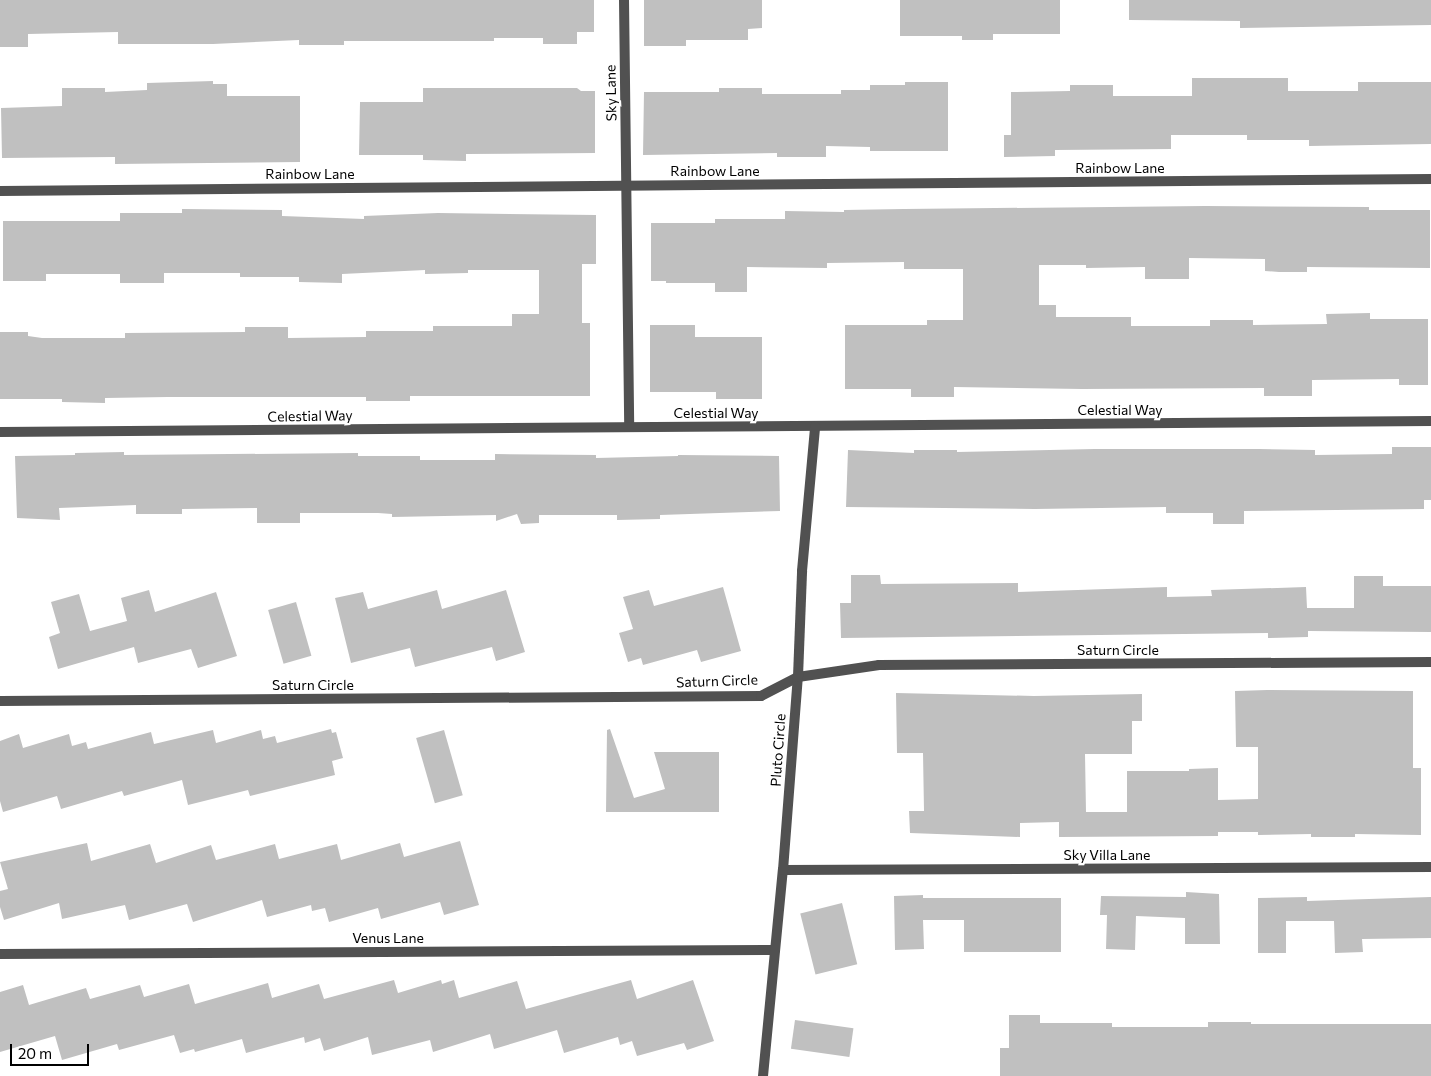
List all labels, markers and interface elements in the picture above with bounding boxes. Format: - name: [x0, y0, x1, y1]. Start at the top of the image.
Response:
- street label: Sky Lane: [602, 65, 620, 121]
- street label: Rainbow Lane: [1075, 160, 1165, 176]
- street label: Rainbow Lane: [670, 163, 760, 179]
- street label: Rainbow Lane: [265, 166, 355, 182]
- street label: Celestial Way: [1077, 402, 1163, 418]
- street label: Celestial Way: [673, 405, 759, 421]
- street label: Celestial Way: [267, 407, 353, 425]
- street label: Saturn Circle: [1077, 642, 1159, 658]
- street label: Saturn Circle: [676, 671, 758, 691]
- street label: Saturn Circle: [272, 677, 354, 693]
- street label: Pluto Circle: [767, 713, 789, 787]
- street label: Sky Villa Lane: [1064, 847, 1150, 863]
- street label: Venus Lane: [352, 930, 424, 946]
- scale bar: [12, 1034, 91, 1066]
- text: 20 m: [18, 1044, 52, 1062]

